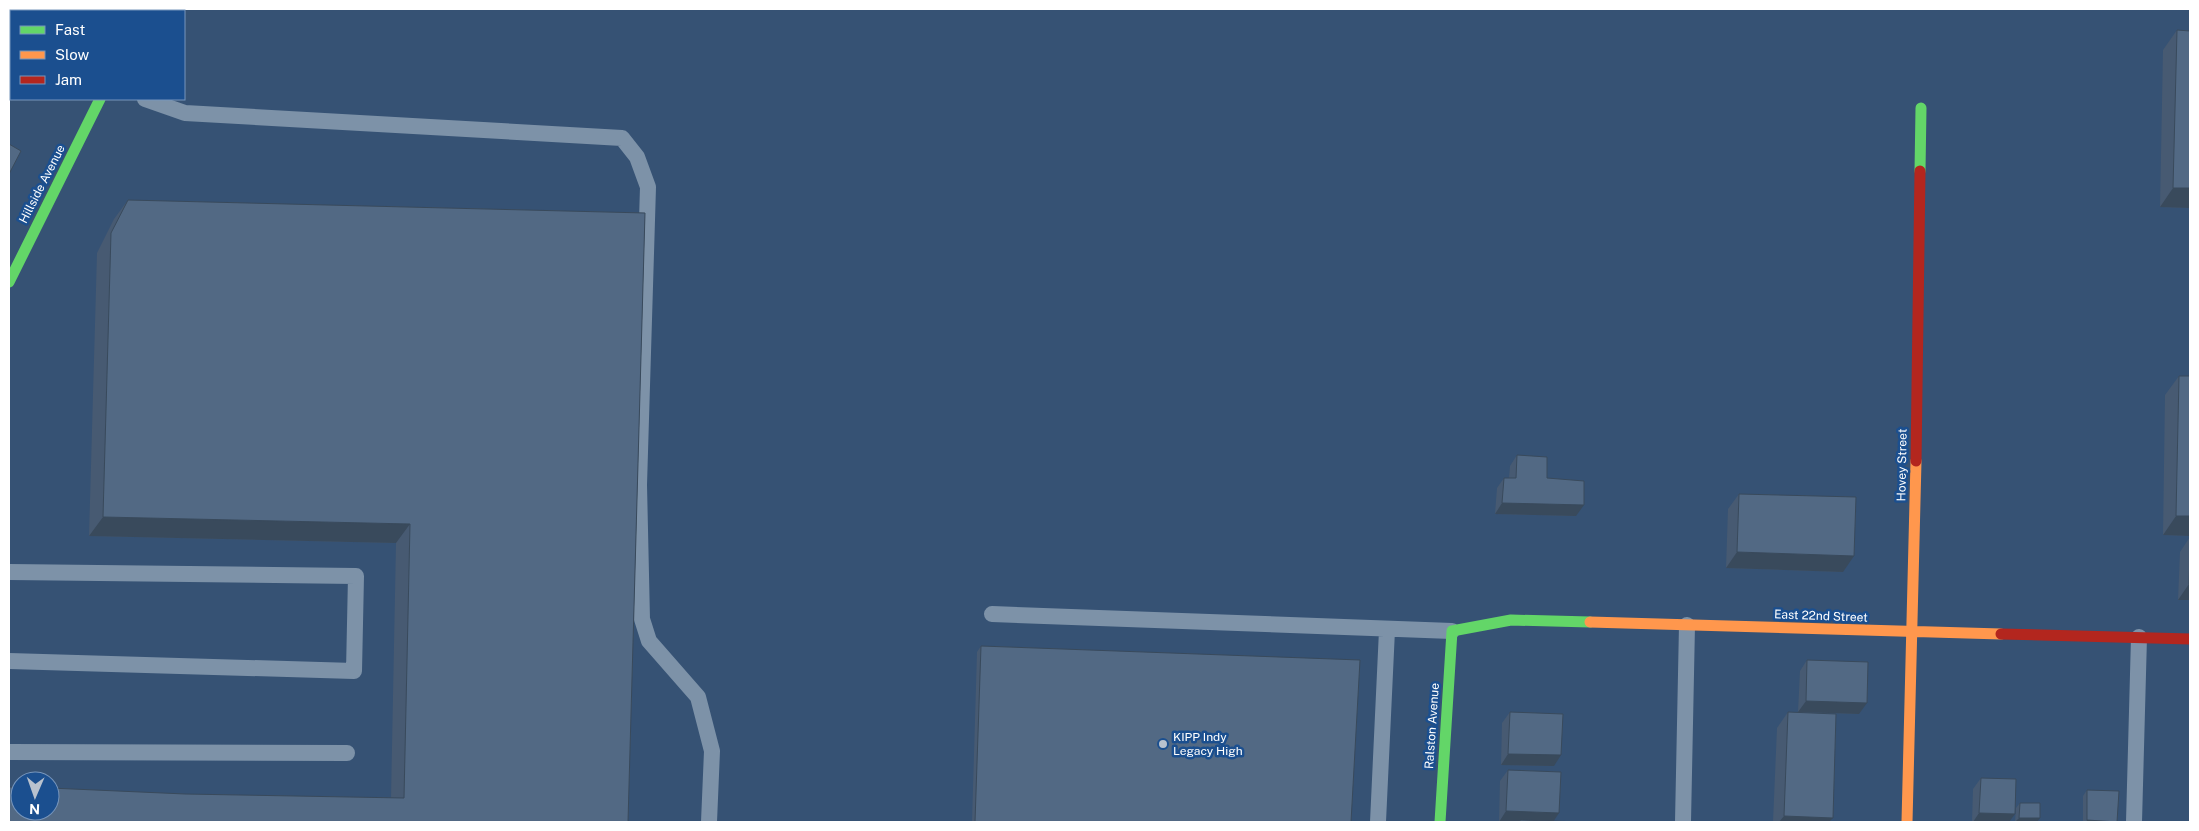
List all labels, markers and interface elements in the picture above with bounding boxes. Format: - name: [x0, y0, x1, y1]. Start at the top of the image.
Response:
- legend: [10, 10, 185, 100]
- text: Fast: [55, 21, 85, 38]
- text: Slow: [55, 46, 90, 63]
- text: Jam: [55, 71, 82, 88]
- street label: Hillside Avenue: [16, 142, 68, 226]
- street label: Hovey Street: [1894, 428, 1910, 502]
- street label: East 22nd Street: [1774, 607, 1868, 625]
- street label: Ralston Avenue: [1422, 682, 1442, 770]
- place label: KIPP Indy Legacy High: [1173, 730, 1243, 758]
- marker: KIPP Indy Legacy High: [1157, 738, 1169, 750]
- north arrow: [10, 771, 60, 821]
- text: N: [29, 801, 40, 817]

